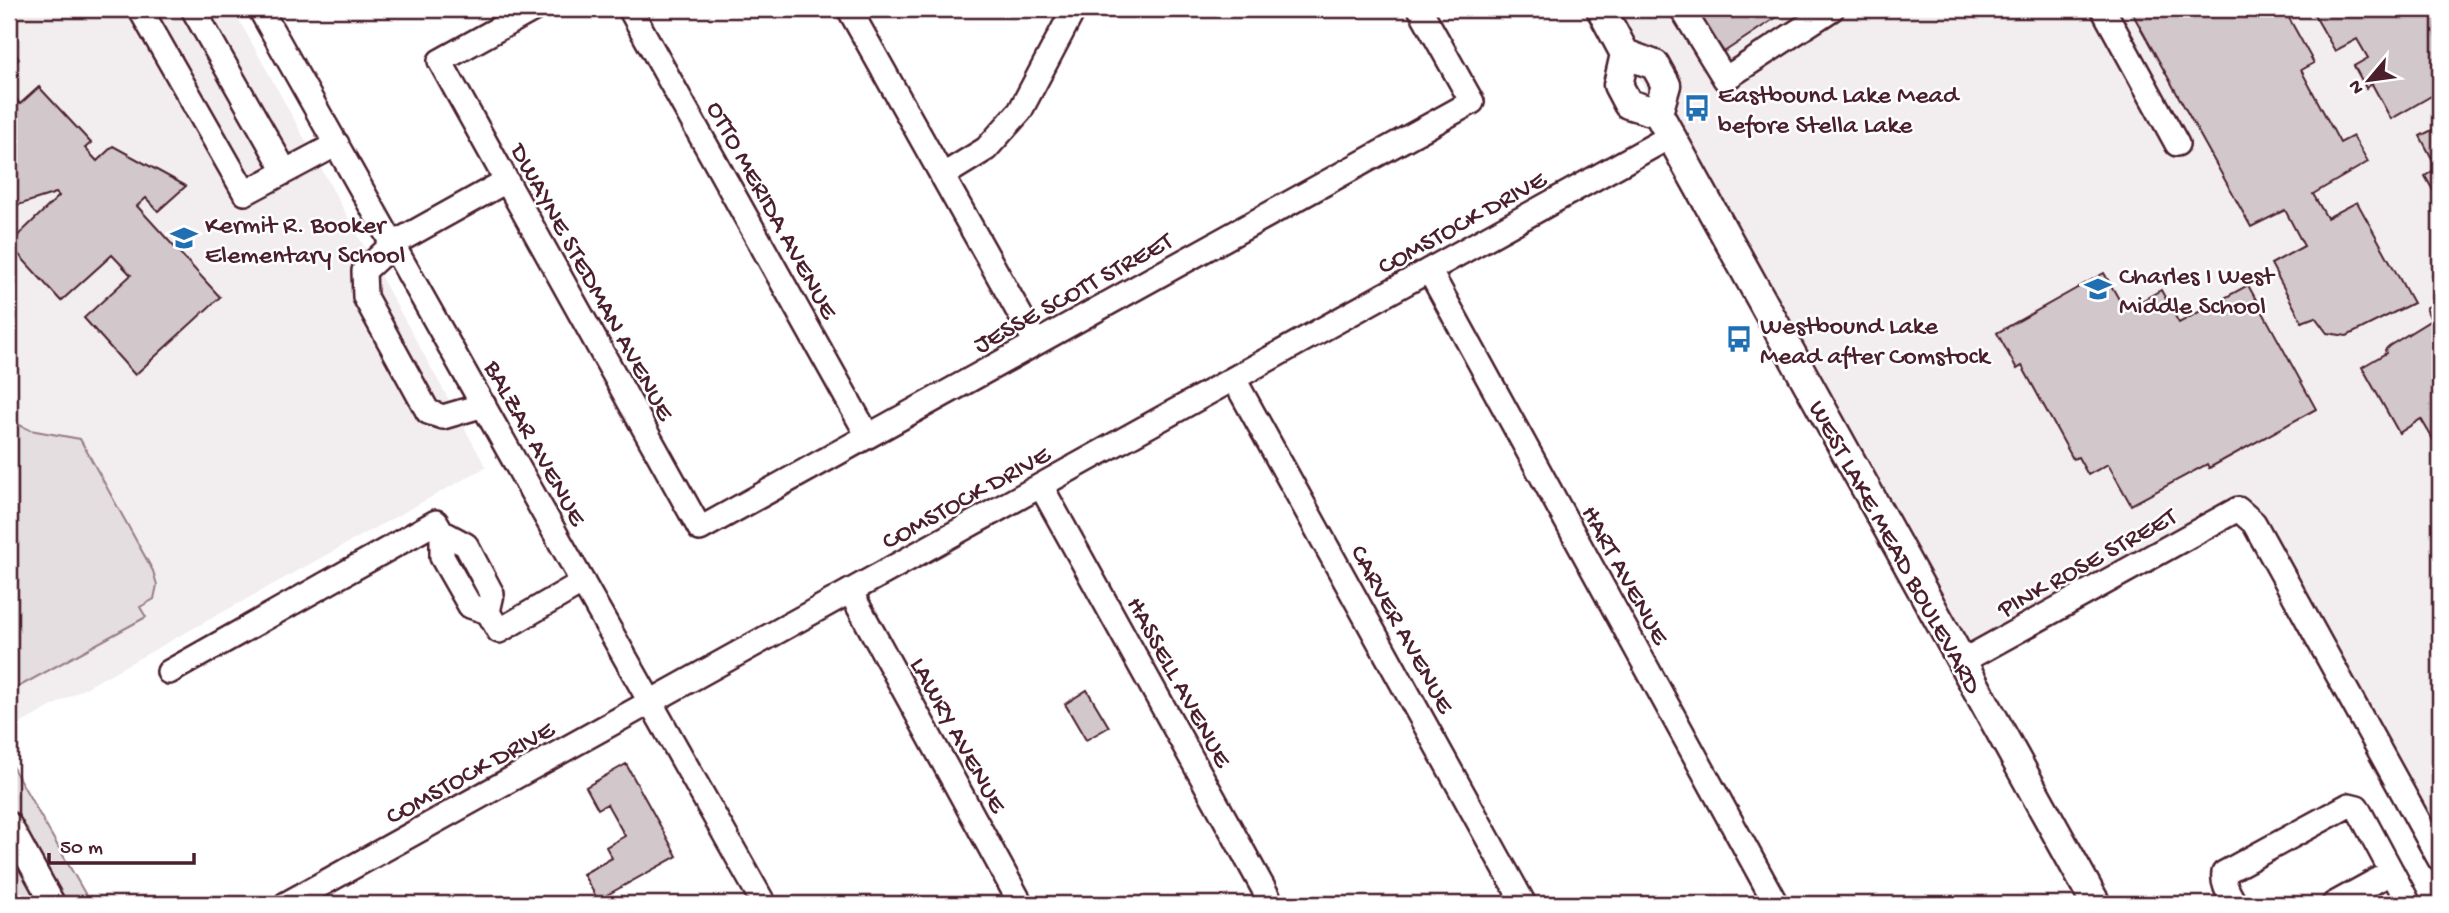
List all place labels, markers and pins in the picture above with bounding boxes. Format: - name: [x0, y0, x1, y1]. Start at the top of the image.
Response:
- place label: Eastbound Lake Mead before Stella Lake: [1718, 82, 1960, 143]
- bus stop icon: Eastbound Lake Mead before Stella Lake: [1682, 93, 1712, 123]
- place label: Kermit R. Booker Elementary School: [205, 212, 405, 273]
- school or university icon: Kermit R. Booker Elementary School: [169, 223, 199, 253]
- place label: Charles I West Middle School: [2119, 263, 2276, 324]
- school or university icon: Charles I West Middle School: [2083, 274, 2113, 304]
- place label: Westbound Lake Mead after Comstock: [1760, 313, 1992, 374]
- bus stop icon: Westbound Lake Mead after Comstock: [1724, 324, 1754, 354]

